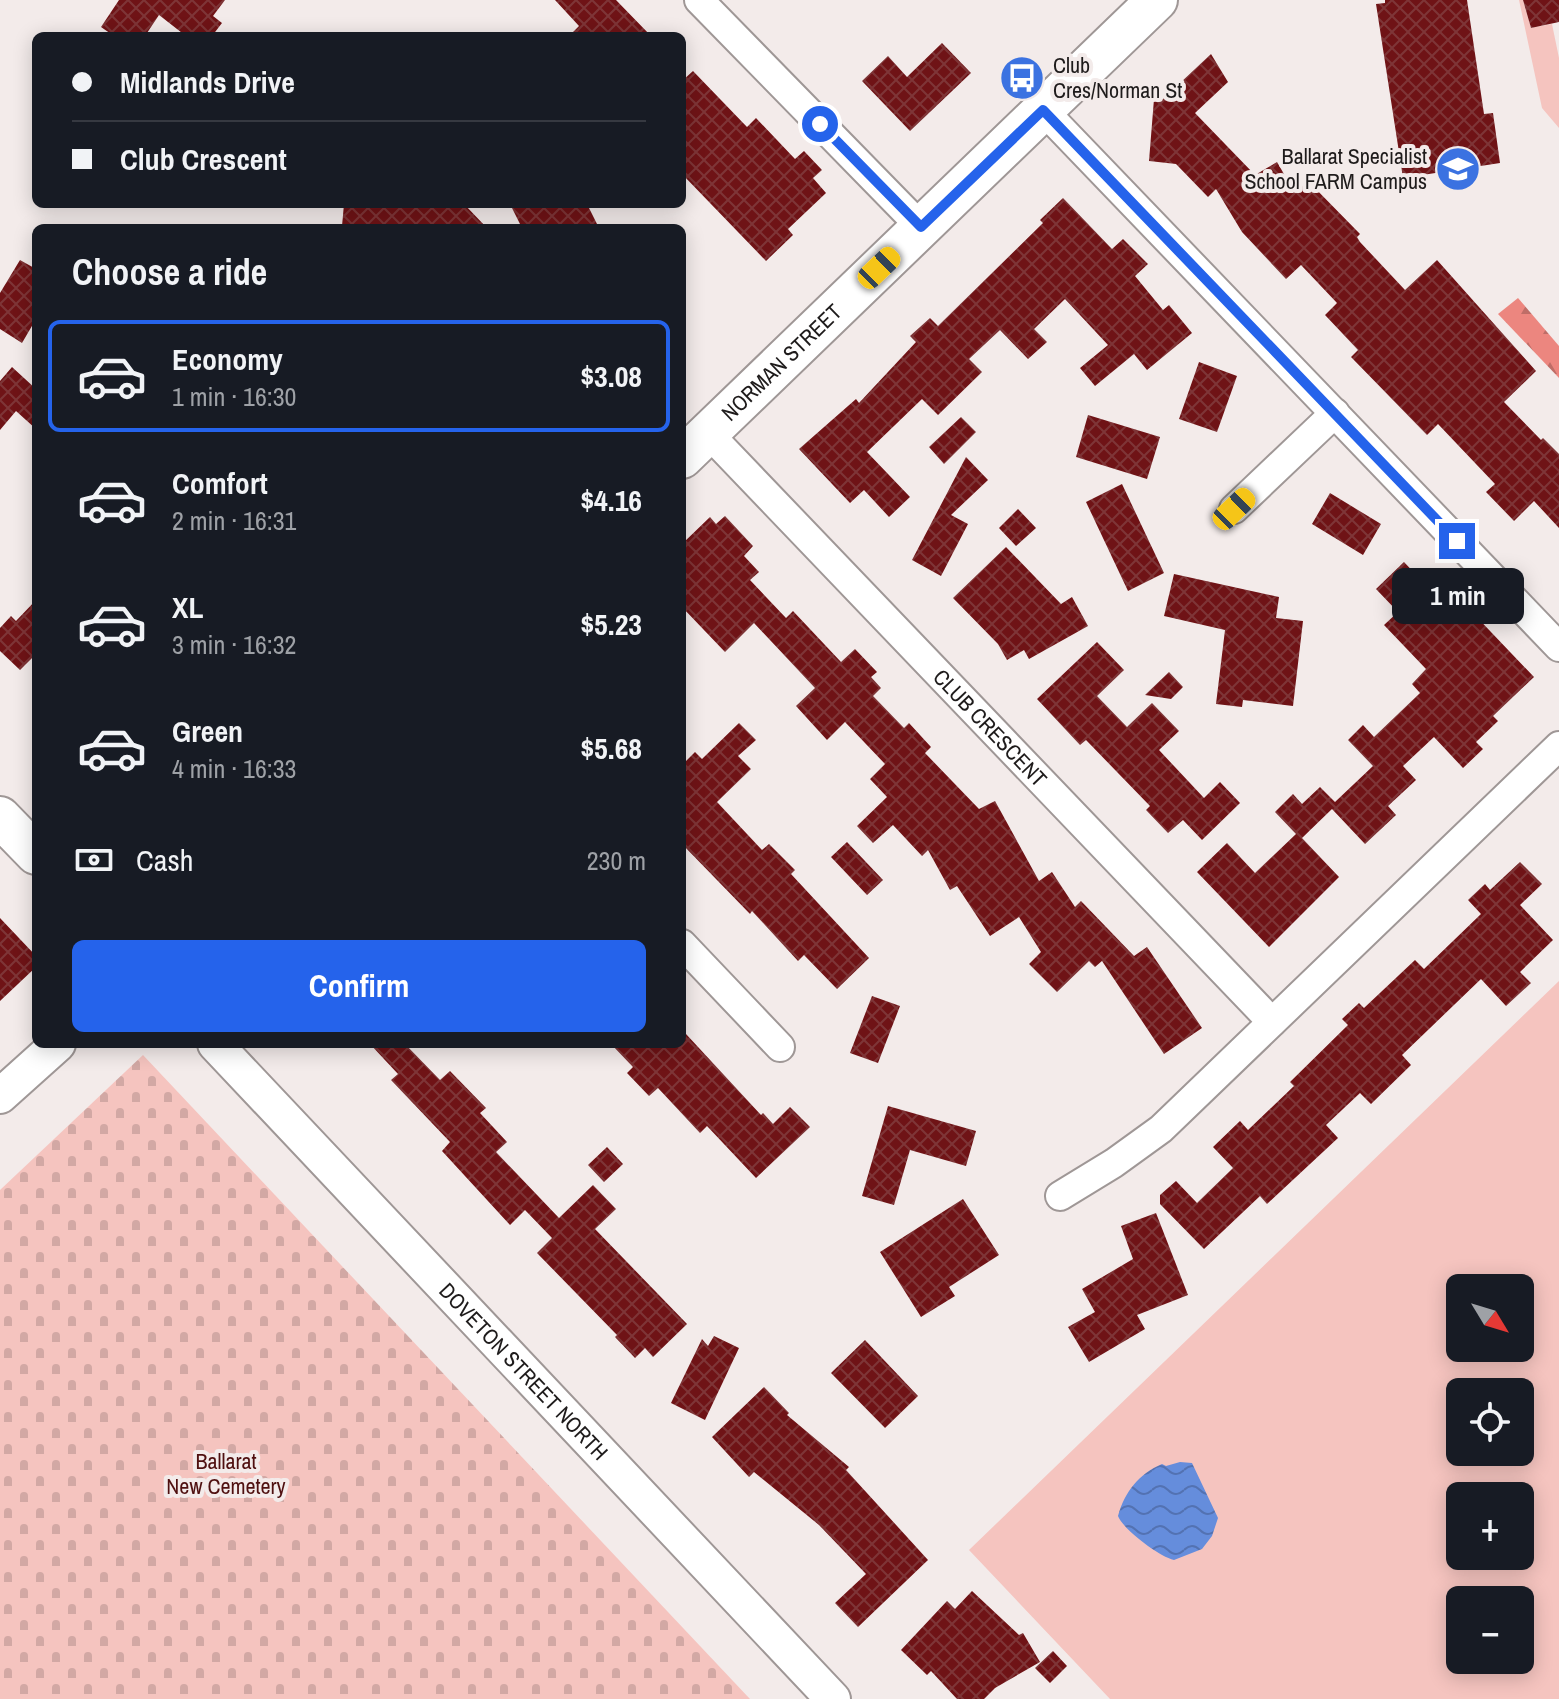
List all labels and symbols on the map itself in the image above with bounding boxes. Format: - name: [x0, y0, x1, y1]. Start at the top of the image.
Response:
- place label: Club Cres/Norman St: [1053, 50, 1182, 105]
- bus stop icon: Club Cres/Norman St: [998, 54, 1046, 102]
- route start: [802, 106, 838, 142]
- place label: Ballarat Specialist School FARM Campus: [1245, 141, 1427, 196]
- school or university icon: Ballarat Specialist School FARM Campus: [1434, 145, 1482, 193]
- car: [853, 243, 905, 293]
- street label: NORMAN STREET: [715, 297, 848, 427]
- car: [1208, 484, 1260, 534]
- route end: [1439, 523, 1475, 559]
- callout: 1 min: [1391, 569, 1523, 625]
- street label: CLUB CRESCENT: [927, 662, 1054, 793]
- north arrow: [1446, 1274, 1534, 1362]
- street label: DOVETON STREET NORTH: [433, 1276, 615, 1467]
- park label: Ballarat New Cemetery: [166, 1446, 286, 1501]

